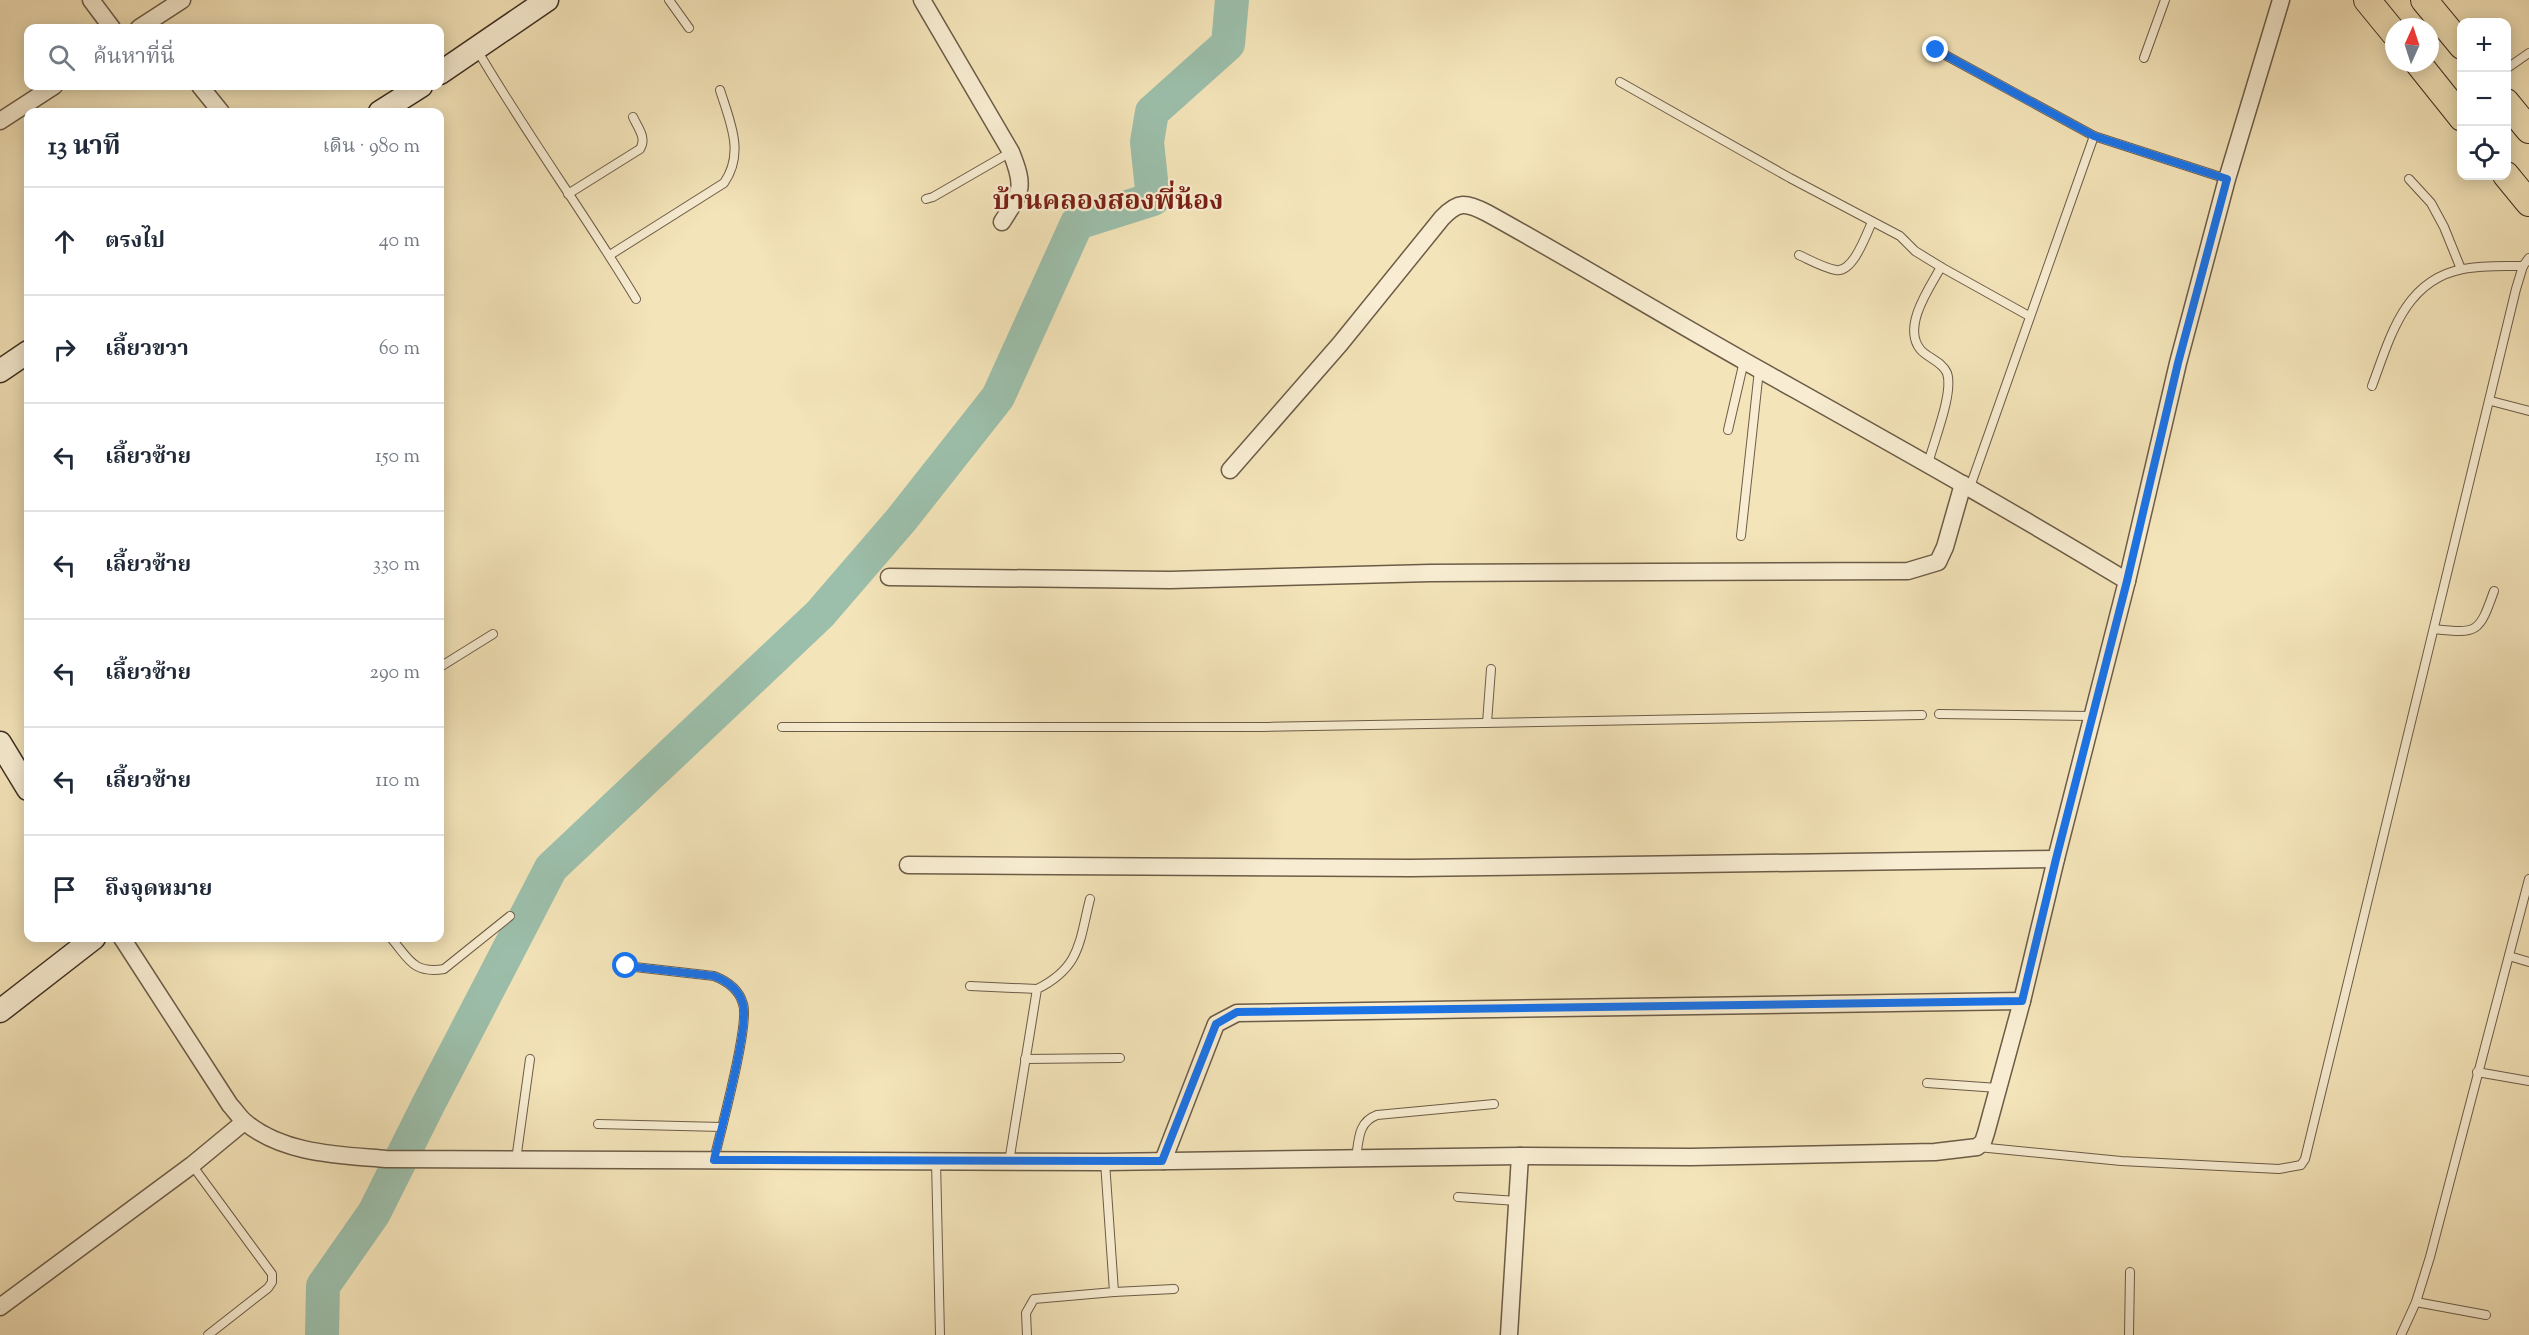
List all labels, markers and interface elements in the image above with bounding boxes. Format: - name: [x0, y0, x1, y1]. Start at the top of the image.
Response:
- north arrow: [2385, 18, 2439, 72]
- map controls: [2457, 18, 2511, 180]
- button: +: [2457, 18, 2511, 72]
- search box: [24, 24, 444, 90]
- route end: [1922, 36, 1948, 62]
- icon: search: [45, 41, 78, 74]
- text: ค้นหาที่นี่: [93, 42, 175, 74]
- button: −: [2457, 72, 2511, 126]
- button: locate: [2457, 126, 2511, 180]
- text: 13 นาที: [48, 129, 120, 166]
- text: เดิน · 980 m: [323, 133, 420, 162]
- district label: บ้านคลองสองพี่น้อง: [992, 180, 1224, 222]
- icon: ahead: [48, 225, 81, 258]
- text: ตรงไป: [105, 226, 165, 258]
- text: 40 m: [379, 227, 420, 256]
- icon: right: [48, 333, 81, 366]
- text: เลี้ยวขวา: [105, 334, 189, 366]
- text: 60 m: [379, 335, 420, 364]
- icon: left: [48, 441, 81, 474]
- text: เลี้ยวซ้าย: [105, 442, 191, 474]
- text: 150 m: [375, 443, 420, 472]
- icon: left: [48, 549, 81, 582]
- text: เลี้ยวซ้าย: [105, 550, 191, 582]
- text: 330 m: [373, 551, 420, 580]
- icon: left: [48, 657, 81, 690]
- text: เลี้ยวซ้าย: [105, 658, 191, 690]
- text: 290 m: [370, 659, 420, 688]
- icon: left: [48, 765, 81, 798]
- text: เลี้ยวซ้าย: [105, 766, 191, 798]
- text: 110 m: [375, 767, 420, 796]
- icon: arrive: [48, 873, 81, 906]
- text: ถึงจุดหมาย: [105, 874, 212, 906]
- route start: [612, 952, 638, 978]

